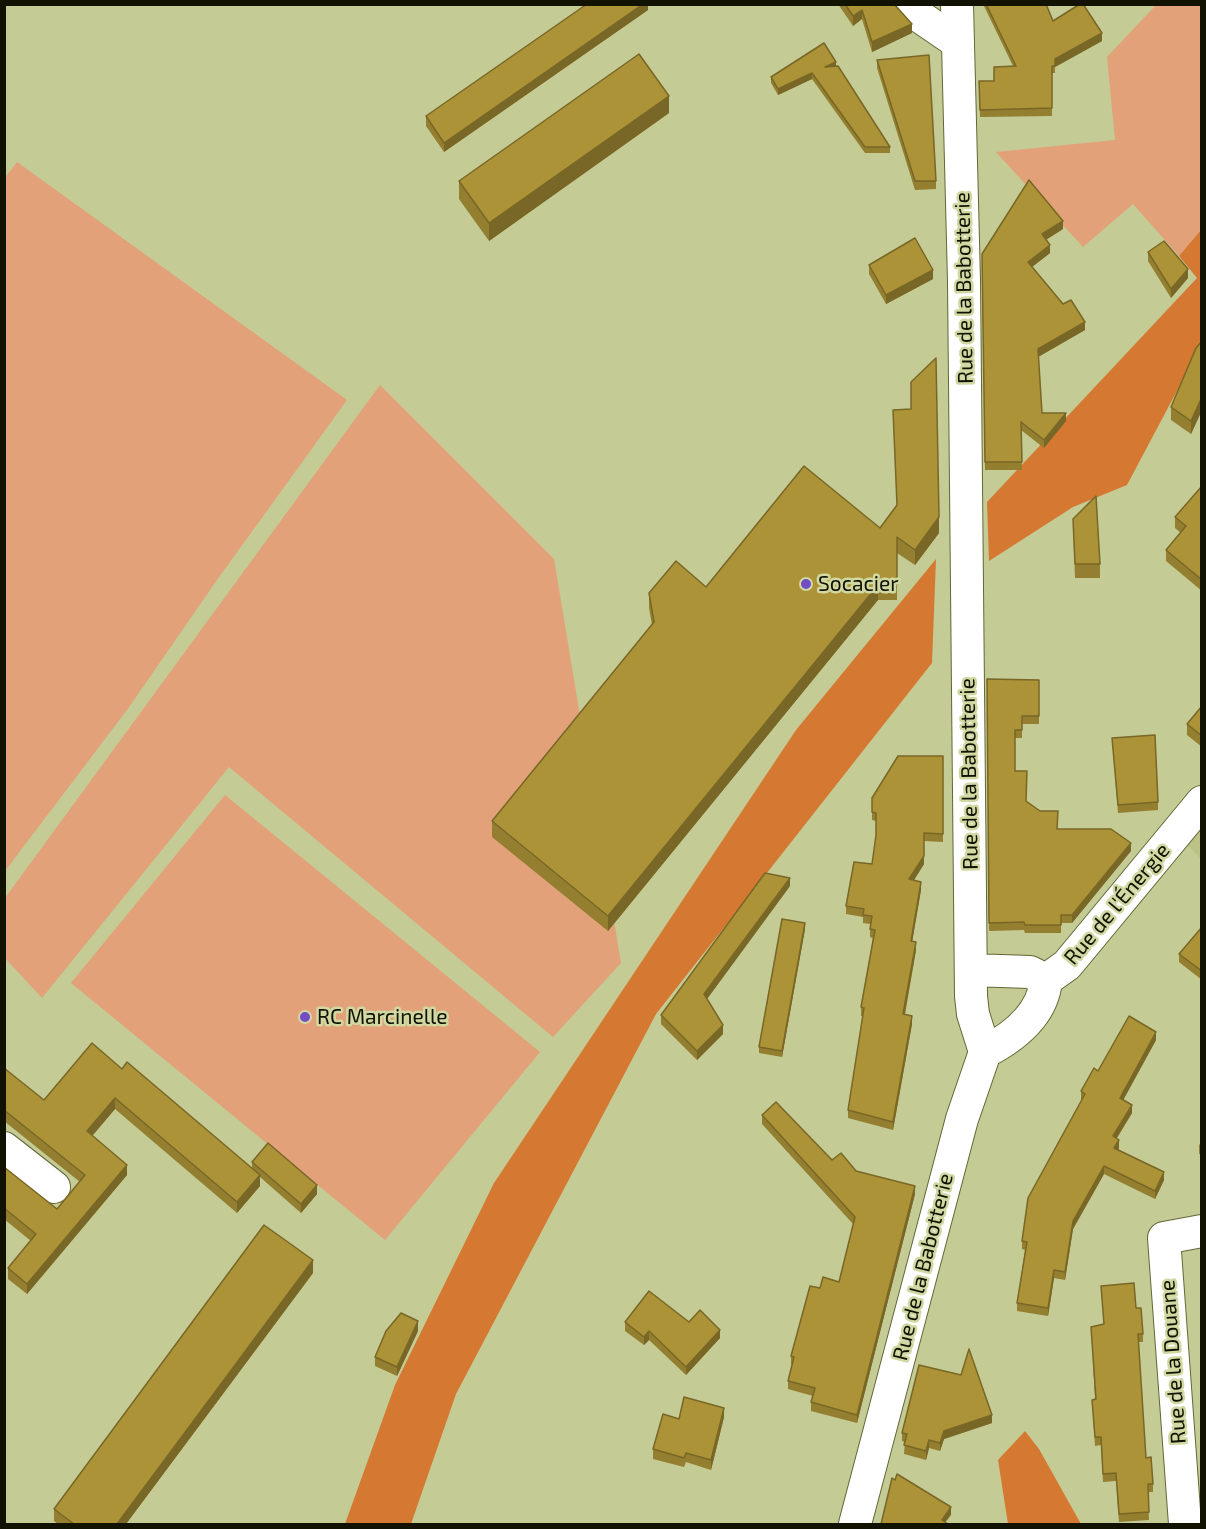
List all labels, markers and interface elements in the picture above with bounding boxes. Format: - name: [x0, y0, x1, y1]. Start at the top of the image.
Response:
- street label: Rue de la Babotterie: [950, 192, 978, 384]
- place label: Socacier: [818, 571, 899, 597]
- marker: Socacier: [799, 577, 813, 591]
- street label: Rue de la Babotterie: [955, 678, 983, 870]
- street label: Rue de l'Énergie: [1059, 838, 1175, 970]
- place label: RC Marcinelle: [317, 1004, 447, 1030]
- marker: RC Marcinelle: [298, 1010, 312, 1024]
- street label: Rue de la Babotterie: [888, 1171, 958, 1363]
- street label: Rue de la Douane: [1155, 1279, 1191, 1445]

